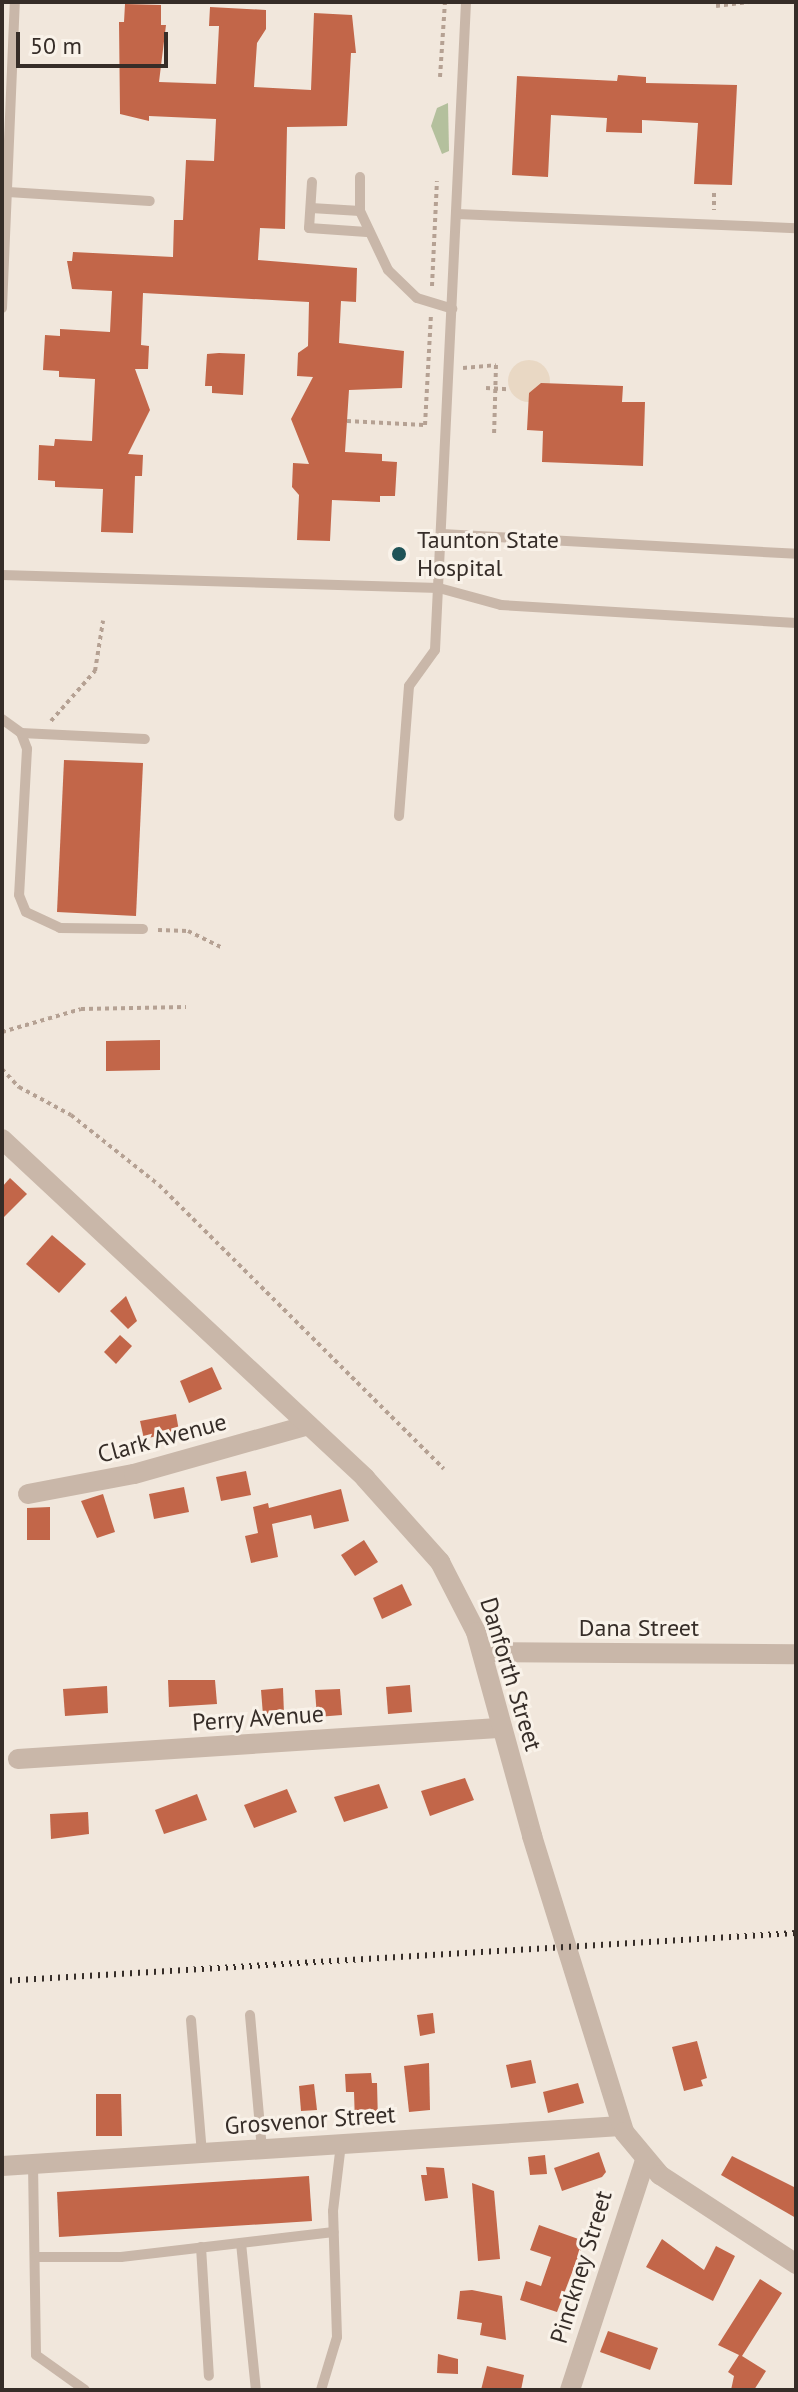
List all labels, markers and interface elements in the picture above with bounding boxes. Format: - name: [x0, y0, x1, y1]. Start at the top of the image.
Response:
- scale bar: [20, 16, 172, 66]
- text: 50 m: [30, 30, 82, 61]
- place label: Taunton State Hospital: [417, 526, 559, 582]
- marker: Taunton State Hospital: [388, 543, 410, 565]
- street label: Clark Avenue: [94, 1407, 230, 1469]
- street label: Danforth Street: [474, 1594, 548, 1754]
- street label: Dana Street: [579, 1614, 699, 1642]
- street label: Perry Avenue: [190, 1699, 326, 1737]
- street label: Grosvenor Street: [224, 2100, 396, 2140]
- street label: Pinckney Street: [544, 2187, 618, 2347]

